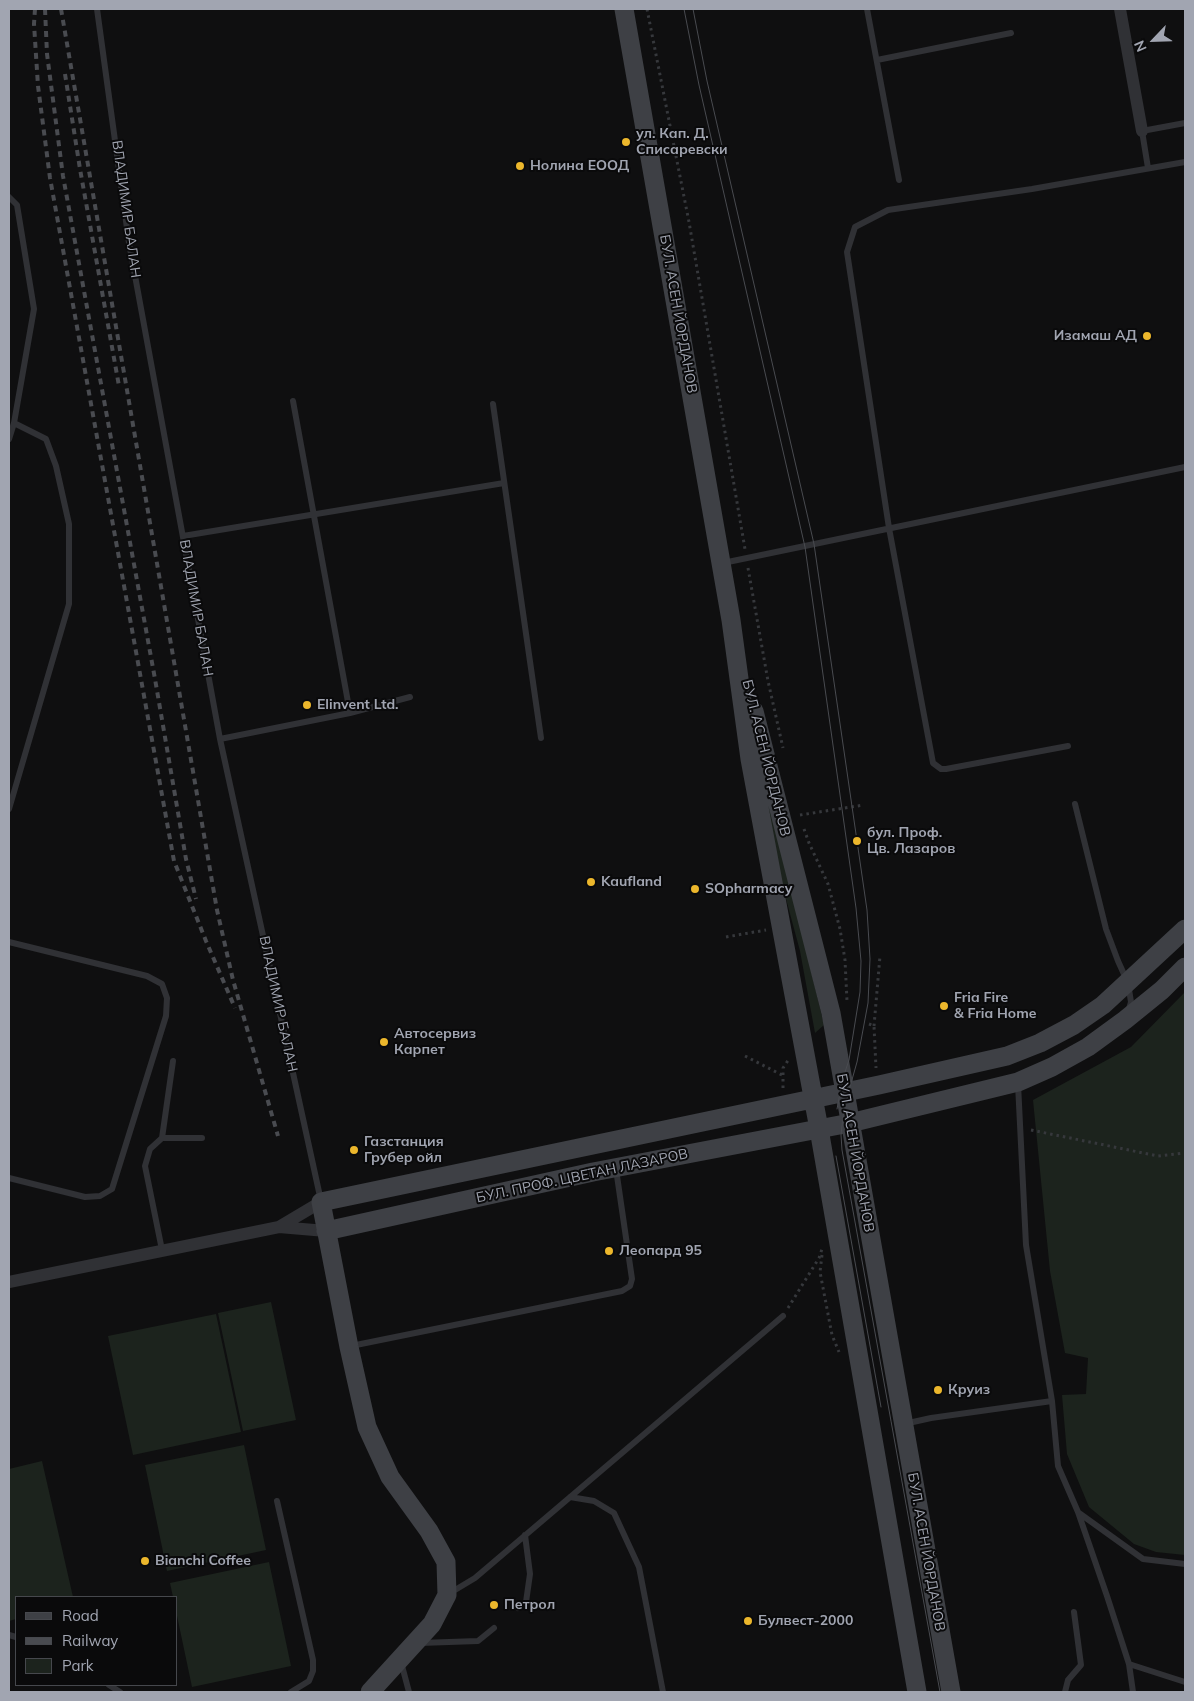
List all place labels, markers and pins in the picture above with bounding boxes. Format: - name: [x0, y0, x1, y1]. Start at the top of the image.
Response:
- place label: ул. Кап. Д. Списаревски: [636, 126, 728, 158]
- marker: ул. Кап. Д. Списаревски: [620, 136, 632, 148]
- place label: Нолина ЕООД: [530, 158, 629, 174]
- marker: Нолина ЕООД: [514, 160, 526, 172]
- place label: Изамаш АД: [1054, 328, 1137, 344]
- marker: Изамаш АД: [1141, 330, 1153, 342]
- place label: Elinvent Ltd.: [317, 697, 399, 713]
- marker: Elinvent Ltd.: [301, 699, 313, 711]
- place label: бул. Проф. Цв. Лазаров: [867, 825, 955, 858]
- marker: бул. Проф. Цв. Лазаров: [851, 835, 863, 847]
- place label: Kaufland: [601, 874, 662, 890]
- marker: Kaufland: [585, 876, 597, 888]
- place label: SOpharmacy: [705, 881, 792, 897]
- marker: SOpharmacy: [689, 883, 701, 895]
- place label: Fria Fire & Fria Home: [954, 990, 1036, 1022]
- marker: Fria Fire & Fria Home: [938, 1000, 950, 1012]
- place label: Автосервиз Карпет: [394, 1026, 476, 1058]
- marker: Автосервиз Карпет: [378, 1036, 390, 1048]
- place label: Газстанция Грубер ойл: [364, 1134, 444, 1166]
- marker: Газстанция Грубер ойл: [348, 1144, 360, 1156]
- place label: Леопард 95: [619, 1243, 702, 1259]
- marker: Леопард 95: [603, 1245, 615, 1257]
- place label: Круиз: [948, 1382, 990, 1398]
- marker: Круиз: [932, 1384, 944, 1396]
- place label: Bianchi Coffee: [155, 1553, 251, 1569]
- marker: Bianchi Coffee: [139, 1555, 151, 1567]
- place label: Петрол: [504, 1597, 555, 1613]
- marker: Петрол: [488, 1599, 500, 1611]
- place label: Булвест-2000: [758, 1613, 853, 1629]
- marker: Булвест-2000: [742, 1615, 754, 1627]

